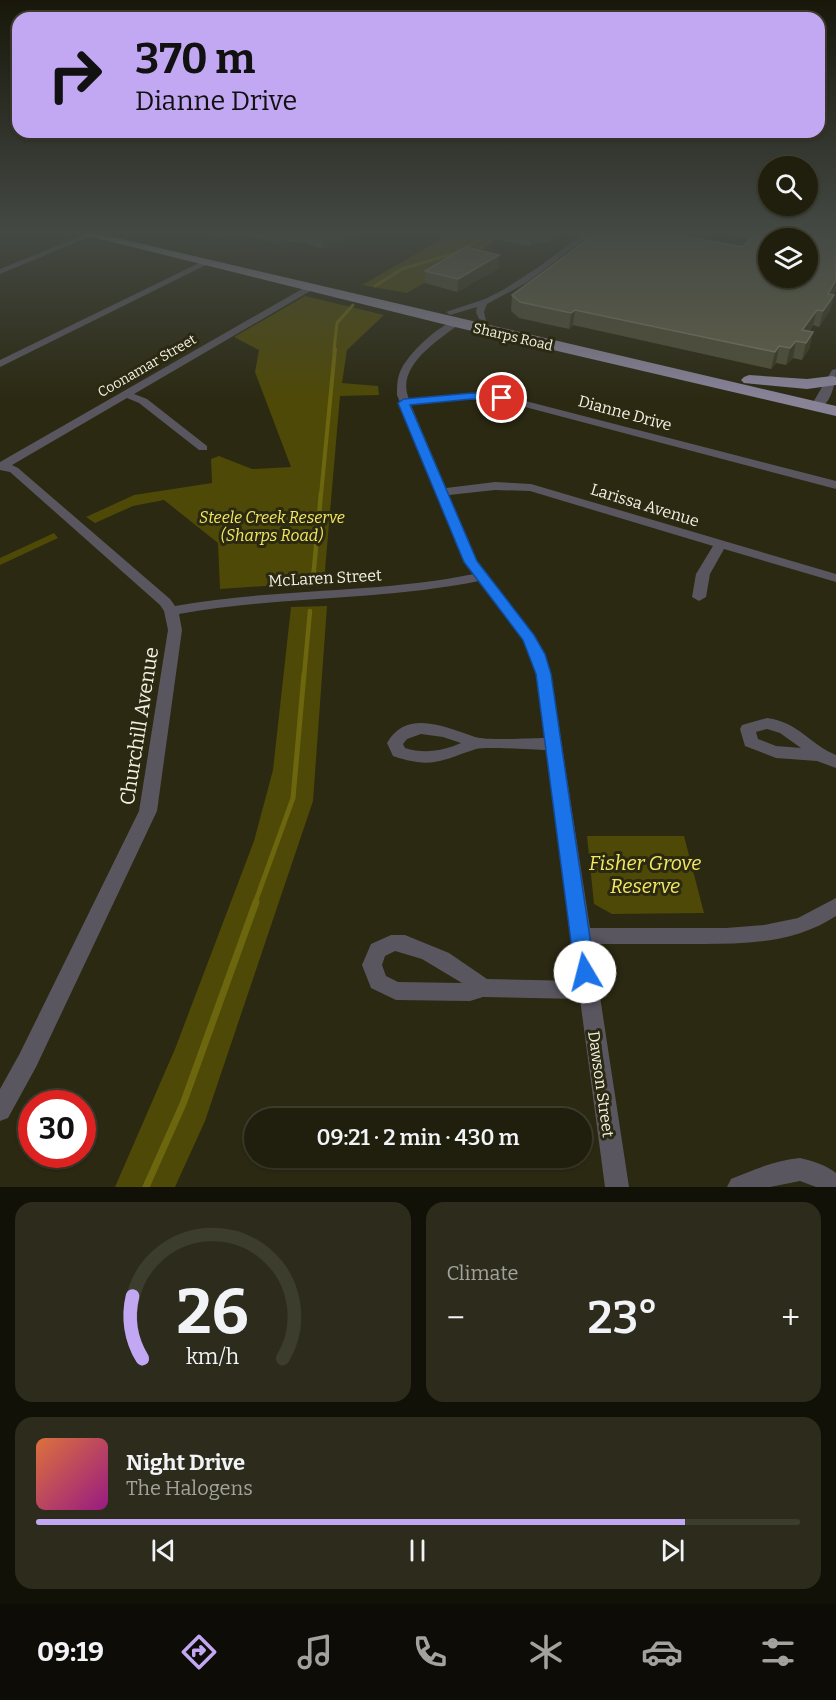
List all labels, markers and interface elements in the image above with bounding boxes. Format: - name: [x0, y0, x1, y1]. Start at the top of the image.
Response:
- text: 370 m: [135, 34, 255, 84]
- icon: right: [36, 36, 114, 114]
- text: Dianne Drive: [135, 85, 297, 117]
- map controls: [758, 156, 818, 288]
- button: search: [758, 156, 818, 216]
- button: layers: [758, 228, 818, 288]
- street label: Sharps Road: [471, 320, 555, 354]
- street label: Coonamar Street: [95, 331, 199, 401]
- pin: [476, 372, 527, 423]
- icon: arrive: [485, 381, 518, 414]
- street label: Dianne Drive: [576, 391, 674, 435]
- street label: Larissa Avenue: [588, 479, 702, 531]
- park label: Steele Creek Reserve (Sharps Road): [199, 508, 345, 545]
- street label: McLaren Street: [268, 566, 382, 590]
- street label: Churchill Avenue: [115, 645, 163, 807]
- park label: Fisher Grove Reserve: [589, 851, 701, 898]
- position arrow: [553, 940, 617, 1004]
- street label: Dawson Street: [584, 1030, 618, 1139]
- speed limit sign: 30: [18, 1090, 96, 1168]
- text: 09:21 · 2 min · 430 m: [316, 1124, 520, 1151]
- text: Climate: [447, 1261, 518, 1285]
- text: 26: [177, 1275, 249, 1350]
- text: 23°: [588, 1291, 658, 1345]
- text: −: [447, 1298, 465, 1338]
- text: +: [781, 1298, 800, 1338]
- text: km/h: [186, 1344, 239, 1370]
- text: Night Drive: [126, 1449, 245, 1476]
- text: The Halogens: [126, 1476, 253, 1500]
- icon: previous: [147, 1534, 180, 1567]
- icon: pause: [401, 1534, 434, 1567]
- icon: next: [656, 1534, 689, 1567]
- icon: directions: [178, 1631, 220, 1673]
- icon: music: [294, 1631, 336, 1673]
- icon: phone: [409, 1631, 451, 1673]
- icon: climate: [525, 1631, 567, 1673]
- icon: car: [641, 1631, 683, 1673]
- icon: filters: [757, 1631, 799, 1673]
- text: 09:19: [37, 1636, 104, 1668]

